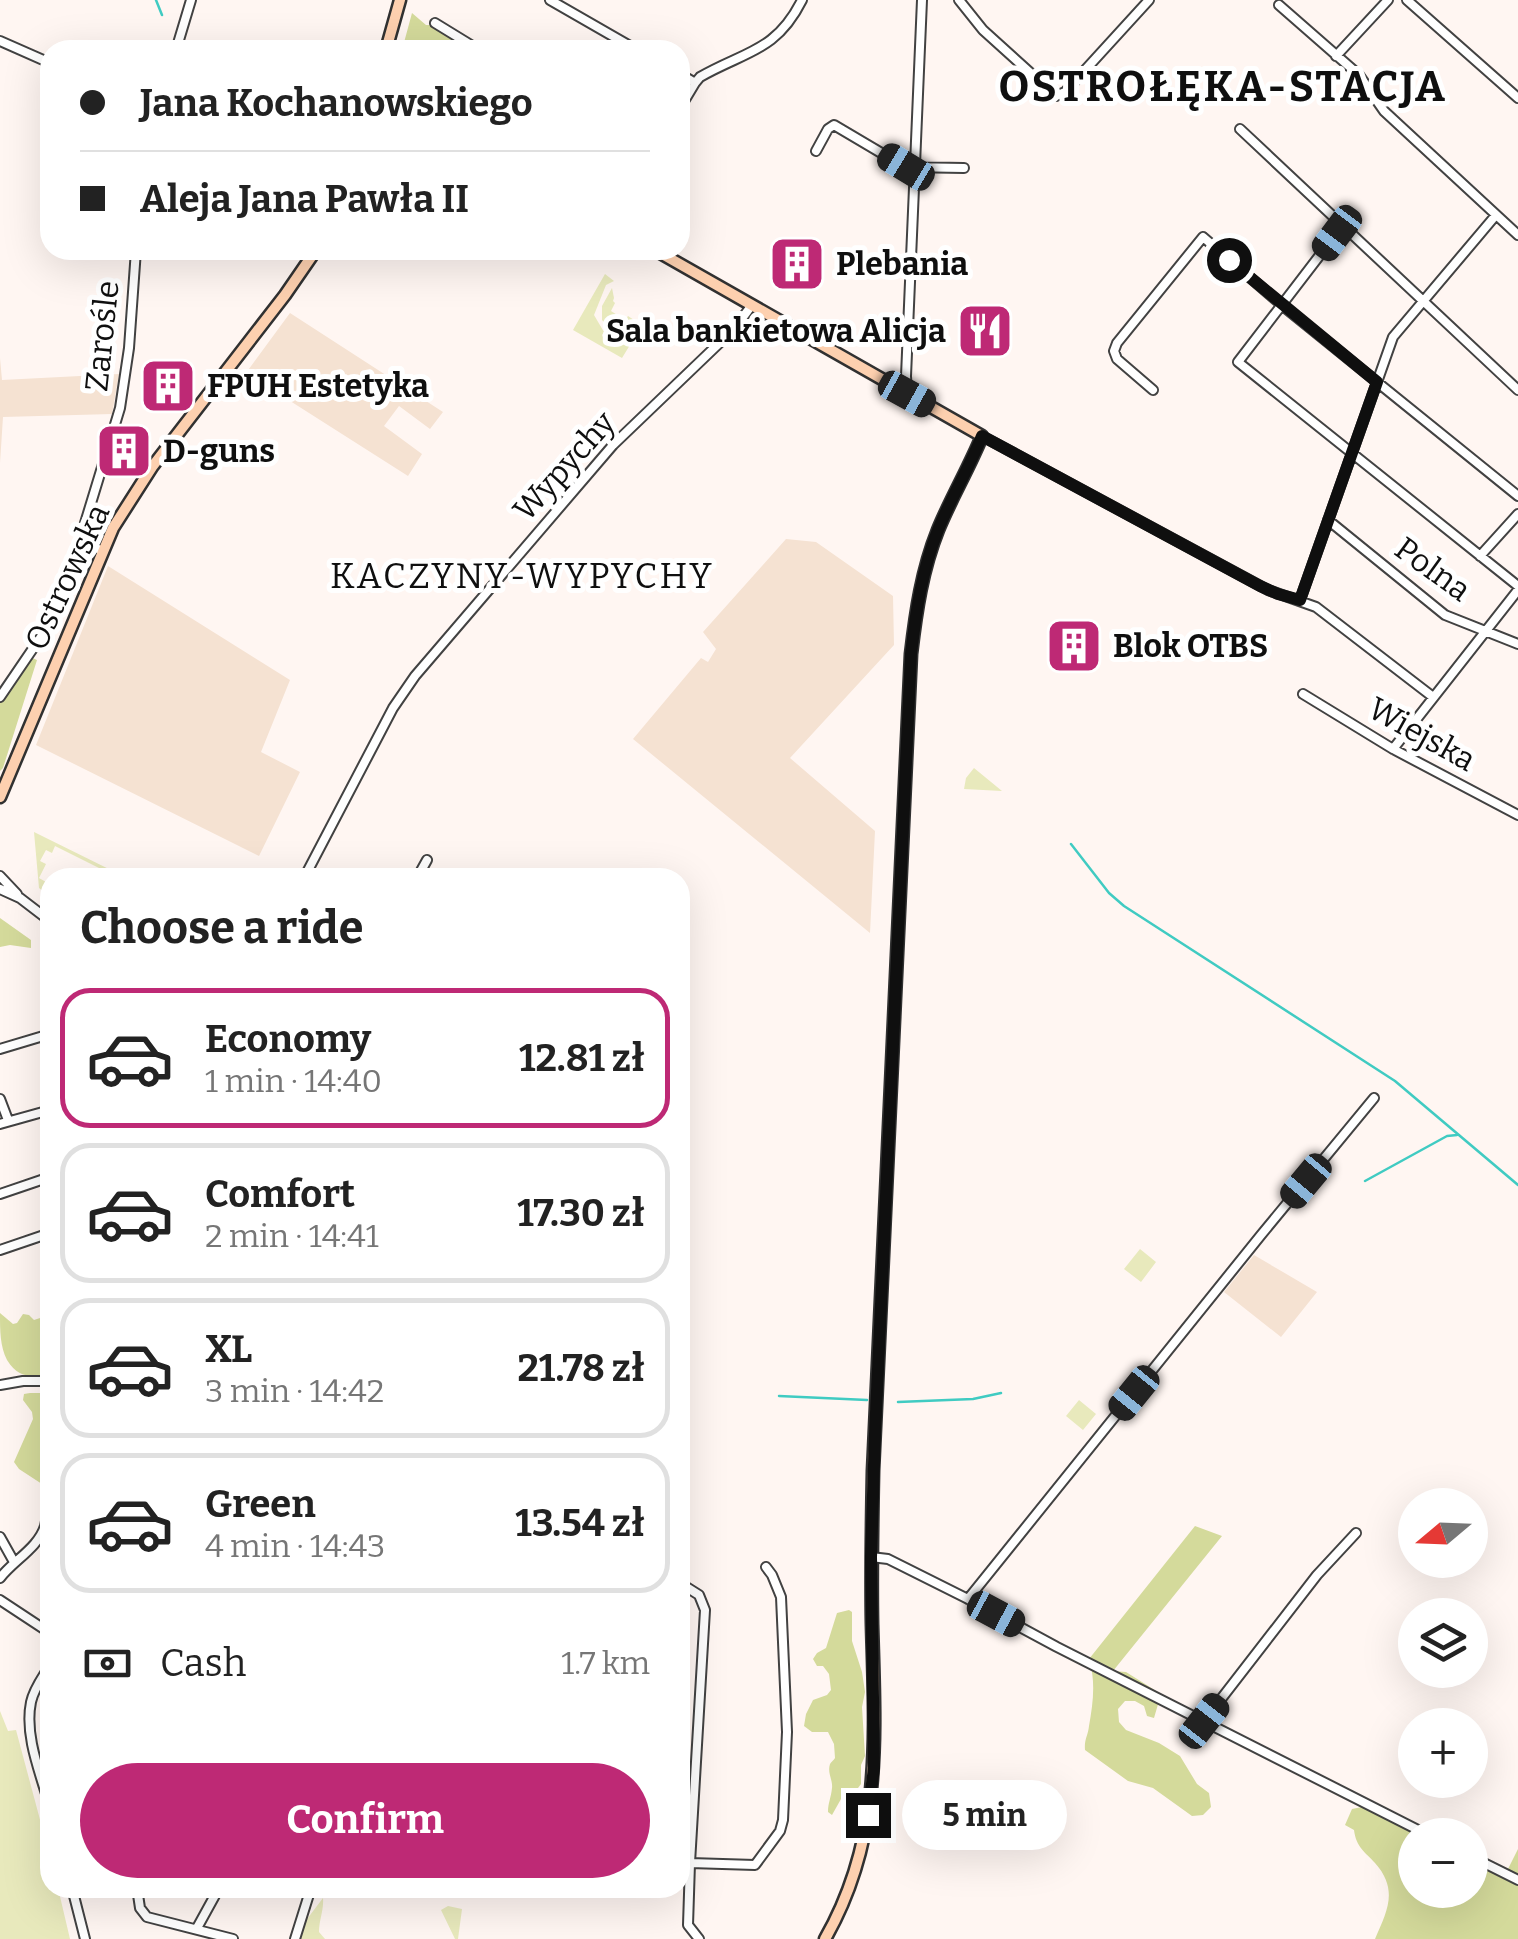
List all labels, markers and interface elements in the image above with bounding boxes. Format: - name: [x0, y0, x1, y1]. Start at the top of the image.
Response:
- district label: OSTROŁĘKA-STACJA: [999, 62, 1447, 112]
- text: Jana Kochanowskiego: [140, 80, 533, 126]
- car: [873, 139, 939, 195]
- text: Aleja Jana Pawła II: [140, 176, 469, 222]
- car: [1307, 200, 1367, 266]
- building icon: Plebania: [767, 234, 827, 294]
- route start: [1207, 238, 1252, 283]
- place label: Plebania: [836, 245, 968, 283]
- street label: Zarośle: [77, 279, 127, 393]
- restaurant icon: Sala bankietowa Alicja: [955, 301, 1015, 361]
- place label: Sala bankietowa Alicja: [606, 312, 946, 350]
- building icon: FPUH Estetyka: [138, 356, 198, 416]
- car: [873, 366, 941, 422]
- place label: FPUH Estetyka: [207, 367, 429, 405]
- street label: Wypychy: [505, 403, 624, 528]
- building icon: D-guns: [94, 421, 154, 481]
- place label: D-guns: [163, 432, 275, 470]
- street label: Ostrowska: [17, 498, 117, 656]
- street label: Polna: [1388, 529, 1478, 609]
- district label: KACZYNY-WYPYCHY: [330, 555, 714, 597]
- building icon: Blok OTBS: [1044, 616, 1104, 676]
- place label: Blok OTBS: [1113, 627, 1268, 665]
- street label: Wiejska: [1362, 689, 1482, 779]
- text: Choose a ride: [80, 901, 363, 955]
- icon: car: [85, 1013, 175, 1103]
- text: Economy: [205, 1016, 371, 1062]
- text: 12.81 zł: [519, 1035, 645, 1081]
- text: 1 min · 14:40: [205, 1062, 382, 1100]
- car: [1275, 1148, 1337, 1214]
- icon: car: [85, 1168, 175, 1258]
- text: Comfort: [205, 1171, 355, 1217]
- text: 17.30 zł: [517, 1190, 645, 1236]
- text: 2 min · 14:41: [205, 1217, 379, 1255]
- icon: car: [85, 1323, 175, 1413]
- text: XL: [205, 1326, 252, 1372]
- text: 21.78 zł: [517, 1345, 645, 1391]
- car: [1103, 1360, 1165, 1426]
- text: 3 min · 14:42: [205, 1372, 384, 1410]
- icon: car: [85, 1478, 175, 1568]
- text: Green: [205, 1481, 316, 1527]
- north arrow: [1398, 1488, 1488, 1578]
- map controls: [1398, 1488, 1488, 1908]
- text: 13.54 zł: [515, 1500, 645, 1546]
- text: 4 min · 14:43: [205, 1527, 385, 1565]
- car: [962, 1587, 1030, 1641]
- button: layers: [1398, 1598, 1488, 1688]
- icon: cash: [80, 1636, 135, 1691]
- text: Cash: [160, 1640, 246, 1686]
- text: 1.7 km: [561, 1644, 650, 1682]
- car: [1174, 1688, 1234, 1754]
- button: +: [1398, 1708, 1488, 1798]
- button: Confirm: [80, 1763, 650, 1878]
- callout: 5 min: [903, 1780, 1068, 1850]
- route end: [846, 1793, 891, 1838]
- text: 5 min: [942, 1796, 1027, 1834]
- button: −: [1398, 1818, 1488, 1908]

